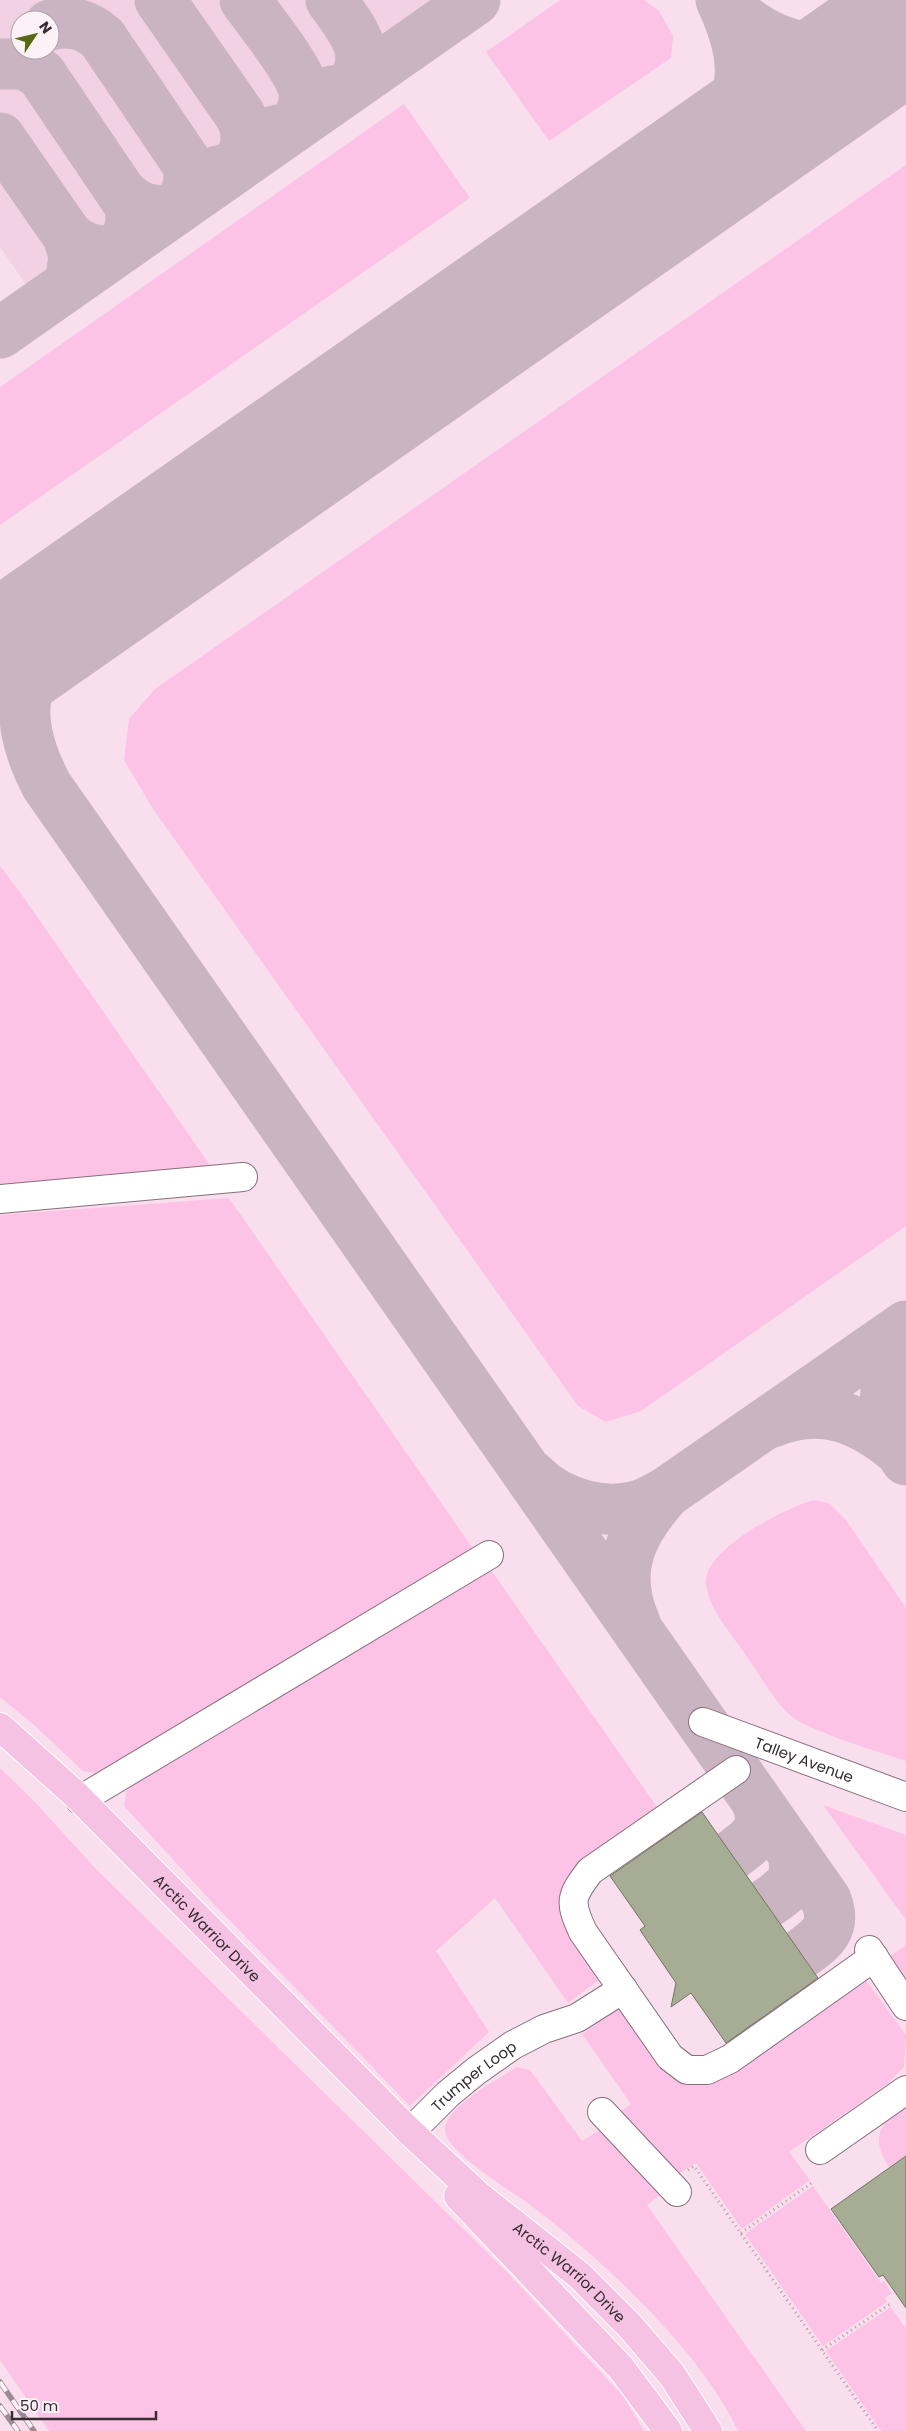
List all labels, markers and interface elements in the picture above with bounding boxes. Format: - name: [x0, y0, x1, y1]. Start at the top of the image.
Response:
- north arrow: [10, 10, 60, 60]
- text: N: [34, 17, 57, 38]
- street label: Talley Avenue: [752, 1732, 857, 1787]
- street label: Arctic Warrior Drive: [150, 1869, 266, 1986]
- street label: Trumper Loop: [426, 2035, 520, 2116]
- street label: Arctic Warrior Drive: [509, 2217, 631, 2327]
- scale bar: [12, 2388, 156, 2420]
- text: 50 m: [20, 2395, 58, 2416]

